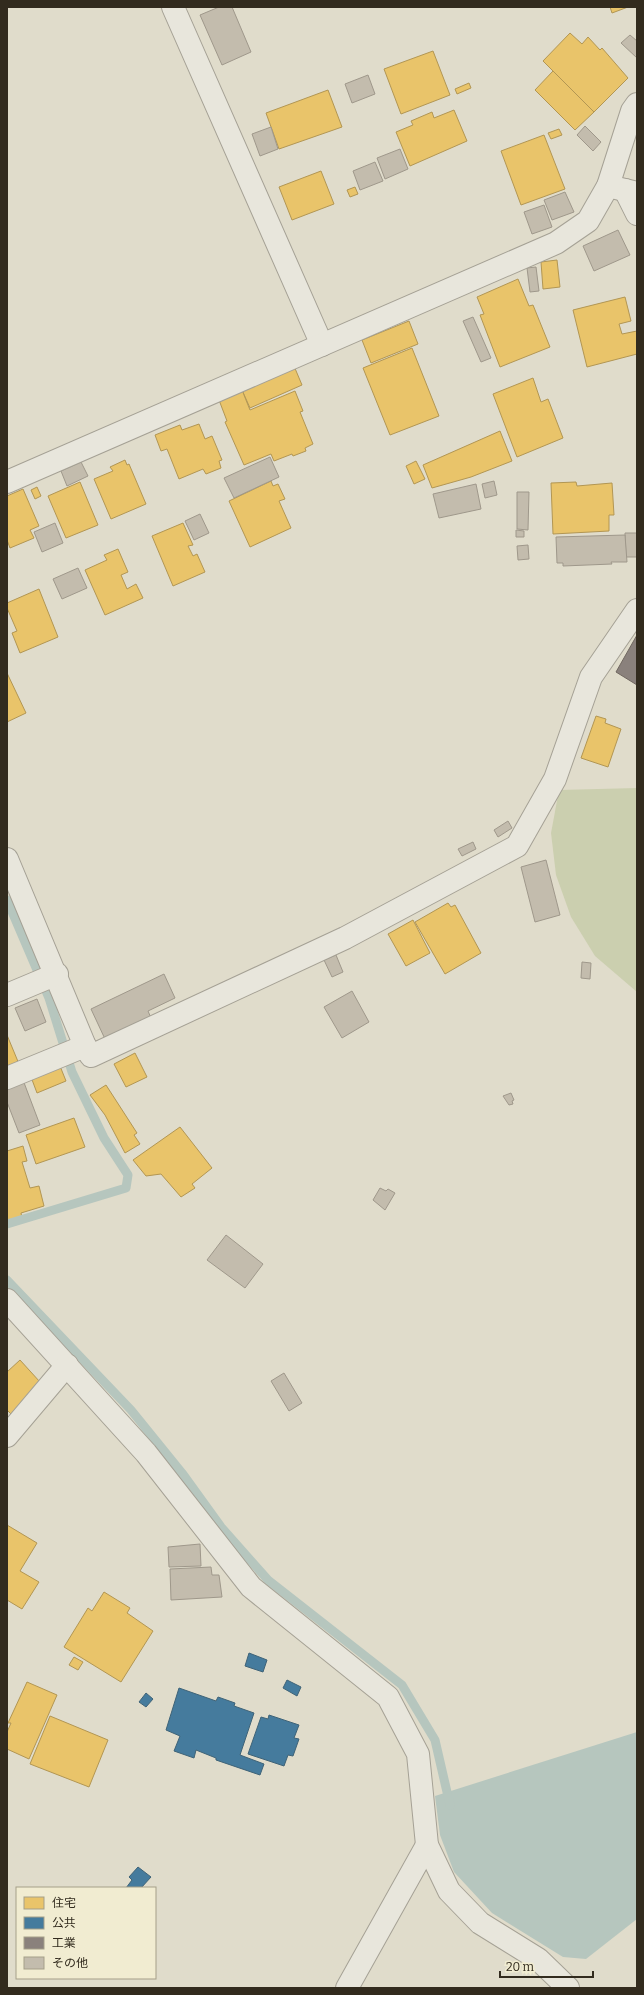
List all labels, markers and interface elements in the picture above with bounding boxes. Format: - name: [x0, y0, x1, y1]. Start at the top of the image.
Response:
- legend: [16, 1887, 156, 1979]
- text: 住宅: [52, 1896, 76, 1910]
- text: 公共: [52, 1916, 76, 1930]
- text: 工業: [52, 1936, 76, 1950]
- scale bar: [500, 1953, 593, 1979]
- text: その他: [52, 1956, 88, 1970]
- text: 20 m: [506, 1960, 535, 1974]

